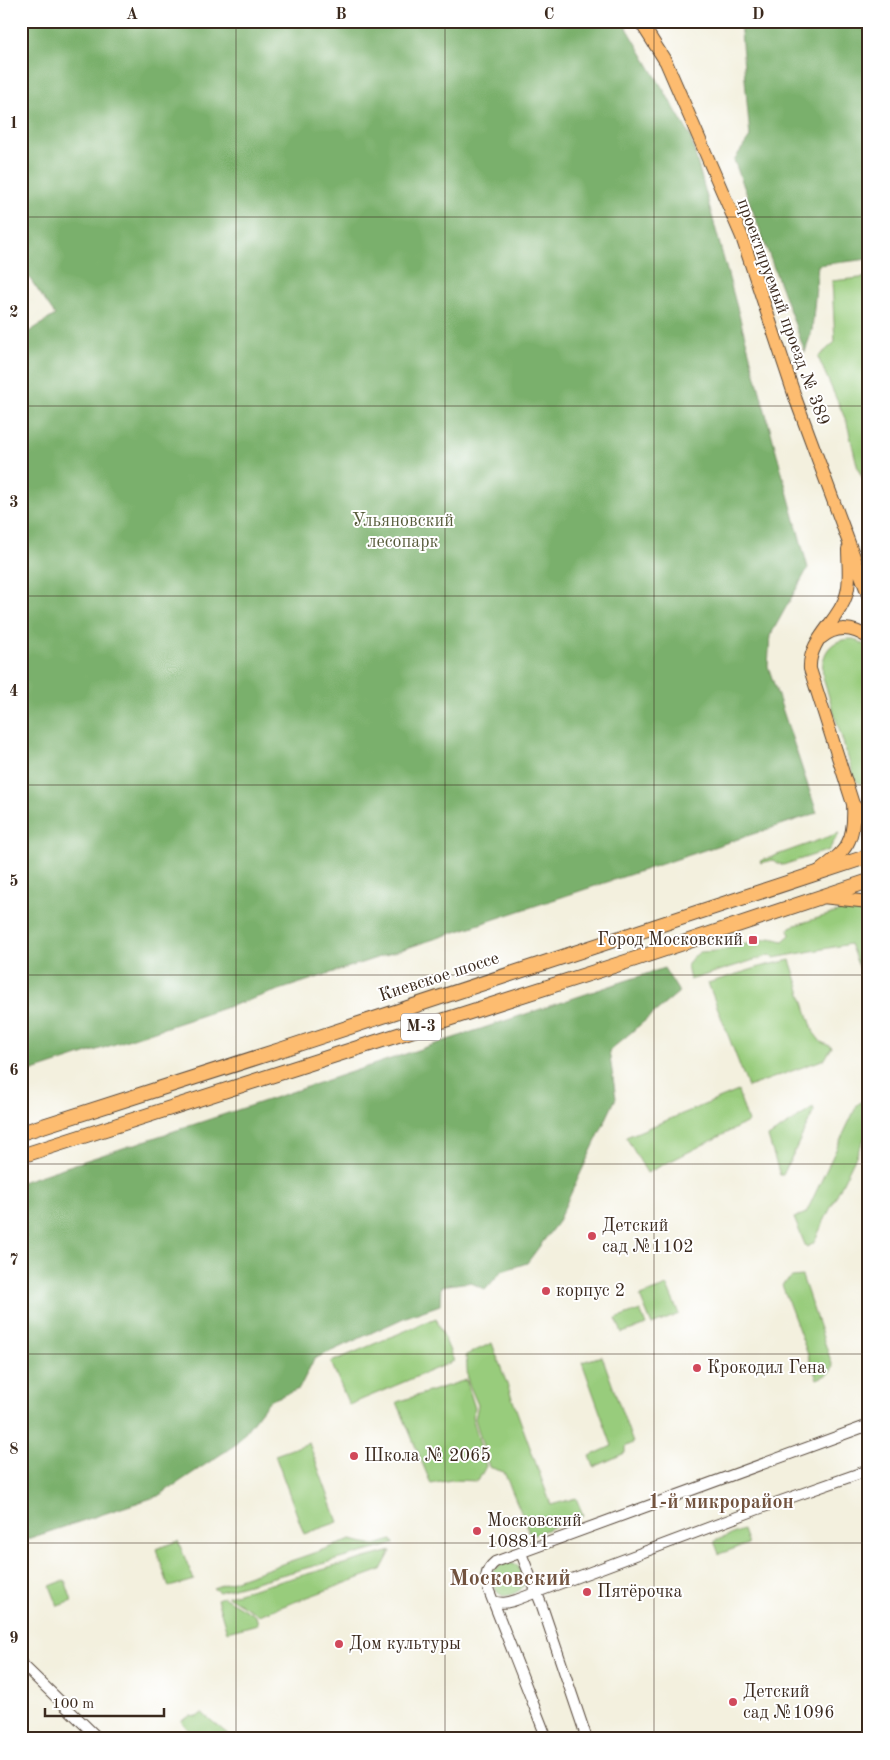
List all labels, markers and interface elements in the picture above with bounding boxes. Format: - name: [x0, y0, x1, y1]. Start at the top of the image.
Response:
- text: A: [126, 7, 138, 23]
- text: B: [335, 7, 347, 23]
- text: C: [544, 7, 554, 23]
- text: D: [752, 7, 764, 23]
- text: 1: [9, 116, 19, 132]
- street label: проектируемый проезд № 389: [733, 196, 833, 428]
- text: 2: [9, 305, 19, 321]
- text: 3: [9, 495, 19, 511]
- park label: Ульяновский лесопарк: [352, 512, 454, 551]
- text: 4: [9, 684, 19, 700]
- text: 5: [9, 874, 19, 890]
- place label: Город Московский: [597, 931, 743, 949]
- marker: Город Московский: [747, 934, 759, 946]
- street label: Киевское шоссе: [377, 949, 501, 1005]
- road number: М-3: [401, 1014, 441, 1040]
- text: 6: [9, 1063, 19, 1079]
- place label: Детский сад №1102: [602, 1217, 694, 1256]
- marker: Детский сад №1102: [586, 1230, 598, 1242]
- text: 7: [9, 1253, 19, 1269]
- place label: корпус 2: [556, 1282, 625, 1300]
- marker: корпус 2: [540, 1285, 552, 1297]
- place label: Крокодил Гена: [707, 1359, 826, 1377]
- marker: Крокодил Гена: [691, 1362, 703, 1374]
- text: 8: [9, 1442, 19, 1458]
- place label: Школа № 2065: [364, 1447, 491, 1465]
- marker: Школа № 2065: [348, 1450, 360, 1462]
- district label: 1-й микрорайон: [648, 1493, 794, 1513]
- place label: Московский 108811: [487, 1512, 582, 1551]
- marker: Московский 108811: [471, 1525, 483, 1537]
- district label: Московский: [449, 1568, 571, 1590]
- place label: Пятёрочка: [597, 1583, 683, 1601]
- marker: Пятёрочка: [581, 1586, 593, 1598]
- text: 9: [9, 1631, 19, 1647]
- place label: Дом культуры: [349, 1635, 461, 1653]
- marker: Дом культуры: [333, 1638, 345, 1650]
- place label: Детский сад №1096: [743, 1683, 835, 1722]
- scale bar: [45, 1685, 164, 1717]
- marker: Детский сад №1096: [727, 1696, 739, 1708]
- text: 100 m: [52, 1697, 94, 1712]

